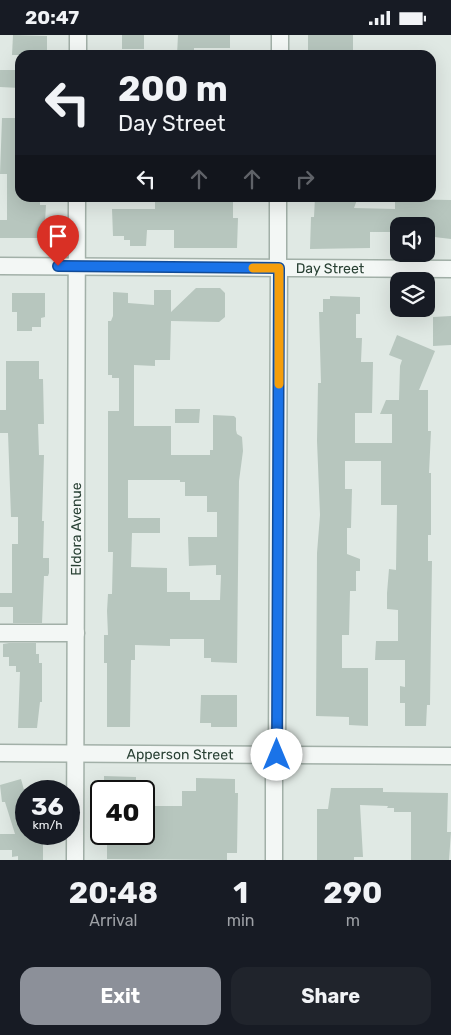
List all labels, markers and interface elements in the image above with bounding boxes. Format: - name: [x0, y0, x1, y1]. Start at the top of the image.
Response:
- text: 20:47: [25, 6, 79, 29]
- text: 200 m: [118, 68, 228, 110]
- icon: left: [35, 70, 100, 135]
- text: Day Street: [118, 110, 226, 137]
- icon: left: [132, 165, 160, 193]
- icon: ahead: [185, 165, 213, 193]
- icon: ahead: [238, 165, 266, 193]
- icon: right: [291, 165, 319, 193]
- pin: [37, 215, 79, 266]
- map controls: [390, 217, 435, 317]
- button: sound: [390, 217, 435, 262]
- icon: arrive: [44, 222, 72, 250]
- street label: Day Street: [296, 259, 365, 277]
- button: layers: [390, 272, 435, 317]
- street label: Eldora Avenue: [67, 482, 85, 576]
- position arrow: [250, 728, 302, 780]
- street label: Apperson Street: [126, 745, 234, 763]
- speed limit sign: 40: [90, 780, 155, 845]
- text: 36: [31, 792, 64, 821]
- text: km/h: [33, 818, 62, 832]
- text: 20:48: [69, 875, 158, 911]
- text: 1: [233, 875, 248, 911]
- text: 290: [323, 875, 382, 911]
- text: Arrival: [89, 911, 137, 930]
- text: min: [227, 911, 255, 930]
- text: m: [346, 911, 360, 930]
- button: Exit: [20, 967, 221, 1025]
- button: Share: [231, 967, 431, 1025]

